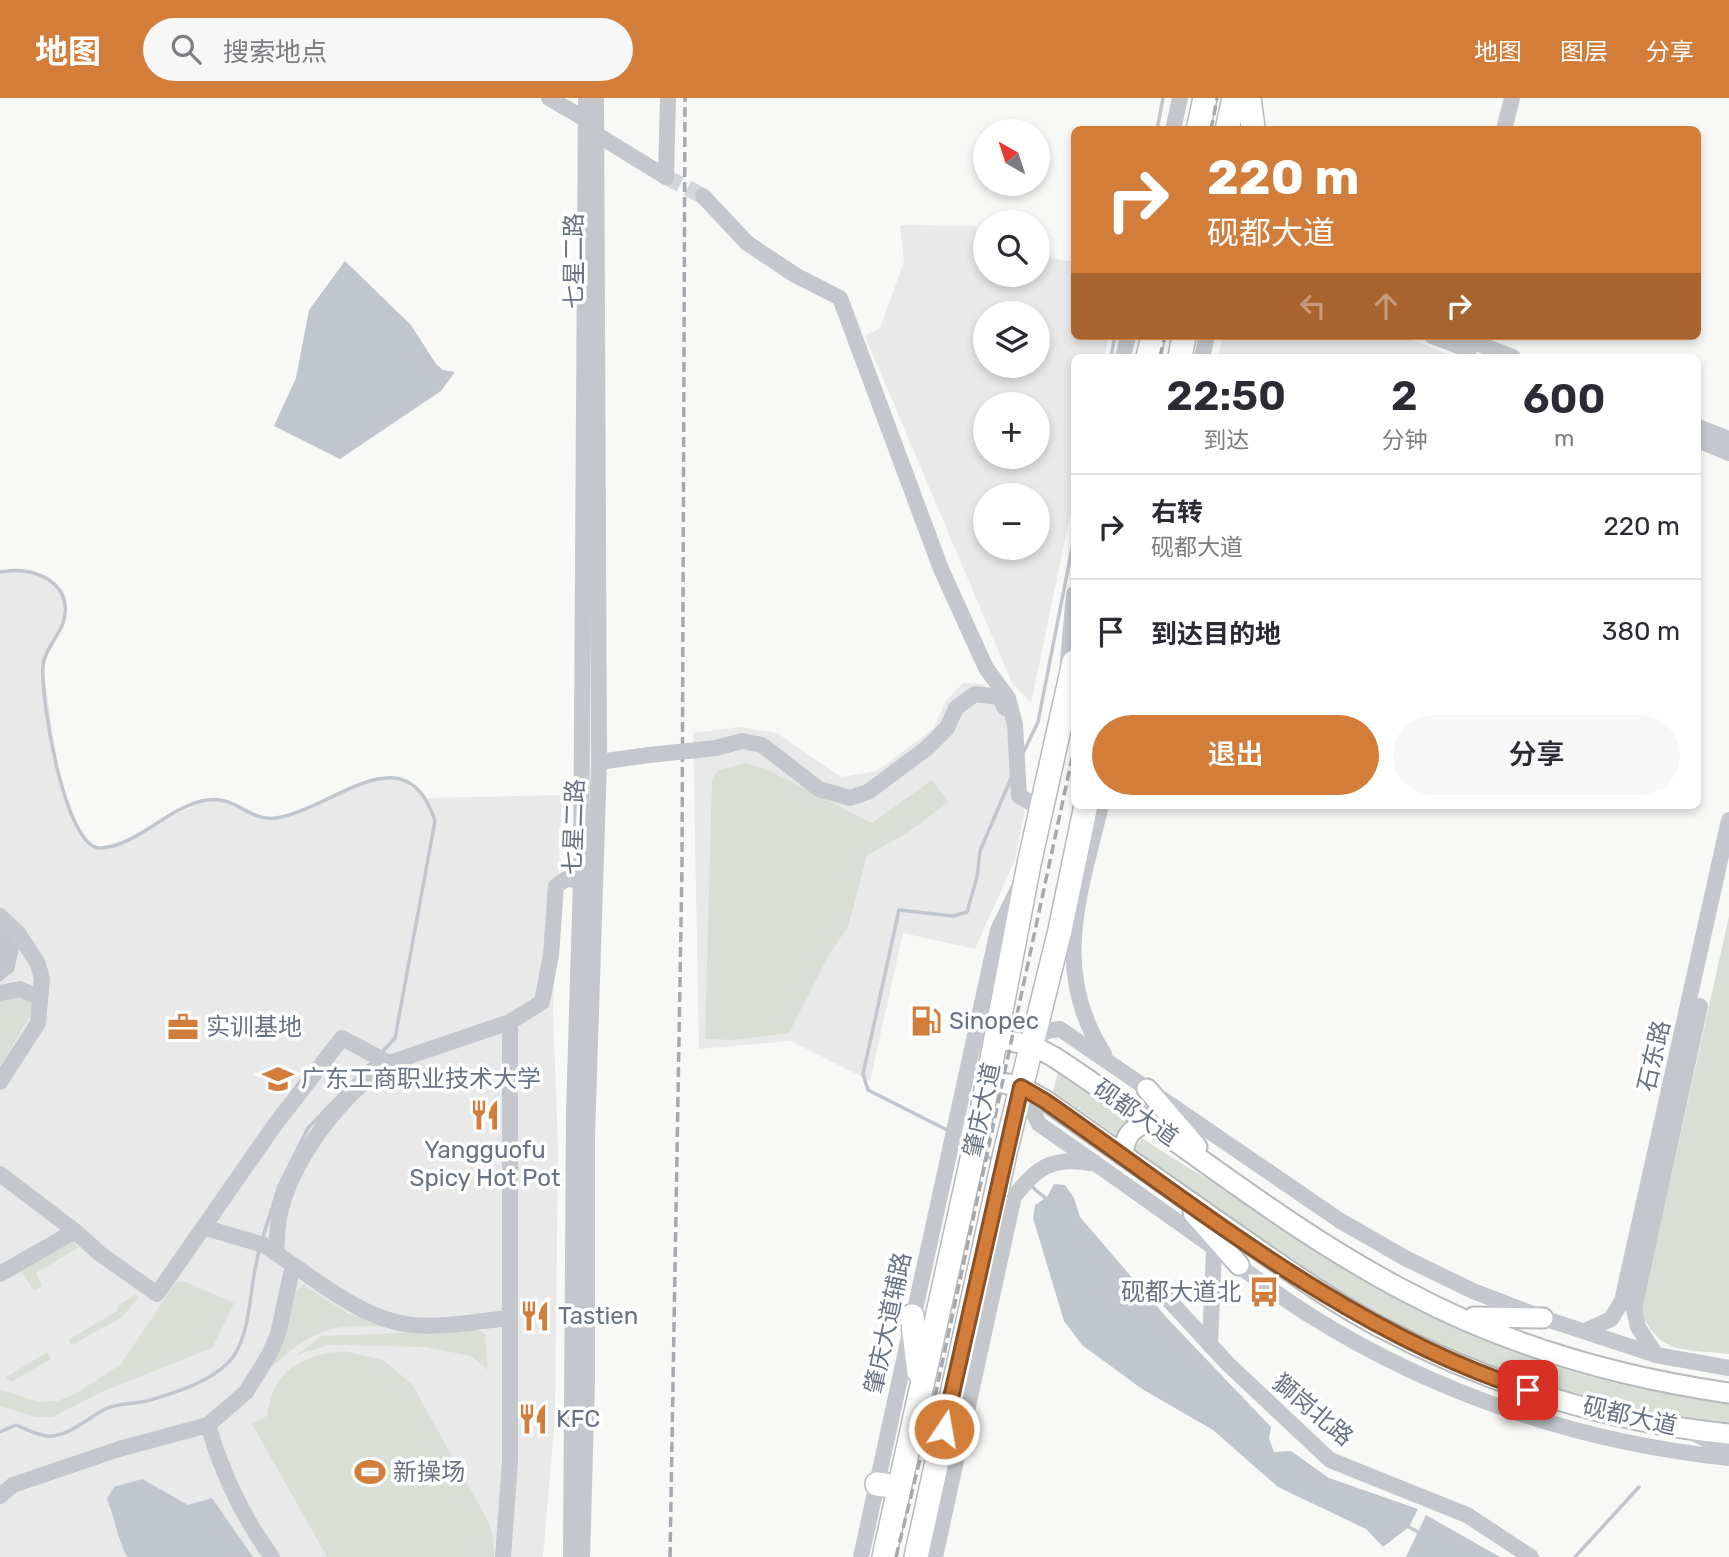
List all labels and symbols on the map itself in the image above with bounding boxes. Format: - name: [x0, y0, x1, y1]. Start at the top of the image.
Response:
- north arrow: [973, 119, 1050, 196]
- street label: 七星二路: [560, 213, 588, 309]
- street label: 七星二路: [558, 779, 590, 875]
- fuel station icon: Sinopec: [909, 1004, 943, 1038]
- place label: Sinopec: [949, 1007, 1039, 1035]
- office icon: 实训基地: [166, 1010, 200, 1044]
- place label: 实训基地: [206, 1013, 302, 1041]
- street label: 石东路: [1632, 1018, 1676, 1094]
- street label: 肇庆大道: [958, 1060, 1006, 1160]
- school or university icon: 广东工商职业技术大学: [261, 1062, 295, 1096]
- place label: 广东工商职业技术大学: [301, 1065, 541, 1093]
- street label: 砚都大道: [1089, 1074, 1183, 1152]
- restaurant icon: Yangguofu Spicy Hot Pot: [468, 1098, 502, 1132]
- place label: Yangguofu Spicy Hot Pot: [410, 1136, 560, 1192]
- street label: 肇庆大道辅路: [859, 1250, 917, 1396]
- bus stop icon: 砚都大道北: [1247, 1275, 1281, 1309]
- place label: 砚都大道北: [1121, 1278, 1241, 1306]
- restaurant icon: Tastien: [518, 1299, 552, 1333]
- place label: Tastien: [558, 1302, 638, 1330]
- pin: [1498, 1360, 1558, 1420]
- street label: 獅岗北路: [1267, 1368, 1359, 1452]
- position arrow: [907, 1392, 981, 1466]
- street label: 砚都大道: [1580, 1392, 1680, 1440]
- restaurant icon: KFC: [516, 1402, 550, 1436]
- place label: KFC: [556, 1405, 600, 1433]
- sports icon: 新操场: [353, 1455, 387, 1489]
- place label: 新操场: [393, 1458, 465, 1486]

